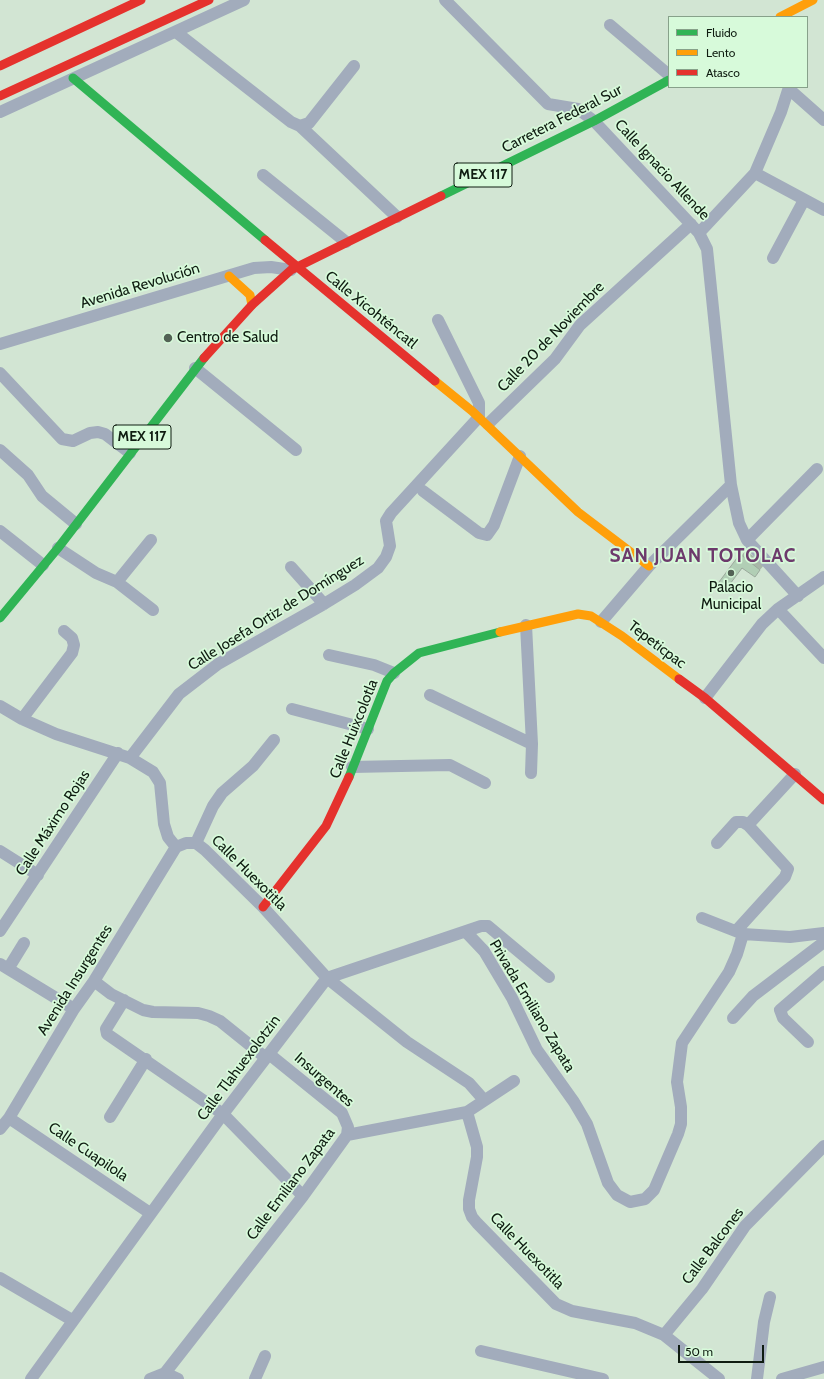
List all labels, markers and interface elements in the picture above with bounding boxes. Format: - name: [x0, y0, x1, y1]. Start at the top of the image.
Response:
- legend: [668, 16, 808, 88]
- text: Fluido: [706, 25, 737, 40]
- text: Lento: [706, 45, 735, 60]
- text: Atasco: [706, 65, 740, 80]
- street label: Carretera Federal Sur: [499, 81, 625, 157]
- street label: Calle Ignacio Allende: [611, 116, 713, 224]
- road number: MEX 117: [454, 163, 512, 187]
- street label: Avenida Revolución: [78, 259, 202, 313]
- street label: Calle Xicohténcatl: [321, 267, 421, 353]
- street label: Calle 20 de Noviembre: [494, 278, 608, 396]
- place label: Centro de Salud: [177, 329, 278, 347]
- marker: Centro de Salud: [162, 332, 174, 344]
- road number: MEX 117: [113, 425, 171, 449]
- district label: SAN JUAN TOTOLAC: [610, 545, 796, 567]
- street label: Calle Josefa Ortiz de Domínguez: [185, 551, 367, 675]
- marker: Palacio Municipal: [726, 568, 736, 578]
- place label: Palacio Municipal: [701, 579, 761, 614]
- street label: Tepeticpac: [624, 617, 690, 673]
- street label: Calle Huixcolotla: [326, 677, 382, 781]
- street label: Calle Máximo Rojas: [12, 767, 94, 879]
- street label: Calle Huexotitla: [207, 831, 291, 915]
- street label: Avenida Insurgentes: [34, 921, 116, 1039]
- street label: Privada Emiliano Zapata: [485, 937, 579, 1075]
- street label: Calle Tlahuexolotzin: [194, 1012, 284, 1124]
- street label: Insurgentes: [291, 1049, 357, 1111]
- street label: Calle Cuapilola: [45, 1119, 131, 1185]
- street label: Calle Emiliano Zapata: [243, 1124, 339, 1244]
- street label: Calle Balcones: [678, 1204, 748, 1288]
- street label: Calle Huexotitla: [486, 1209, 568, 1293]
- scale bar: [680, 1337, 766, 1363]
- text: 50 m: [685, 1344, 713, 1359]

